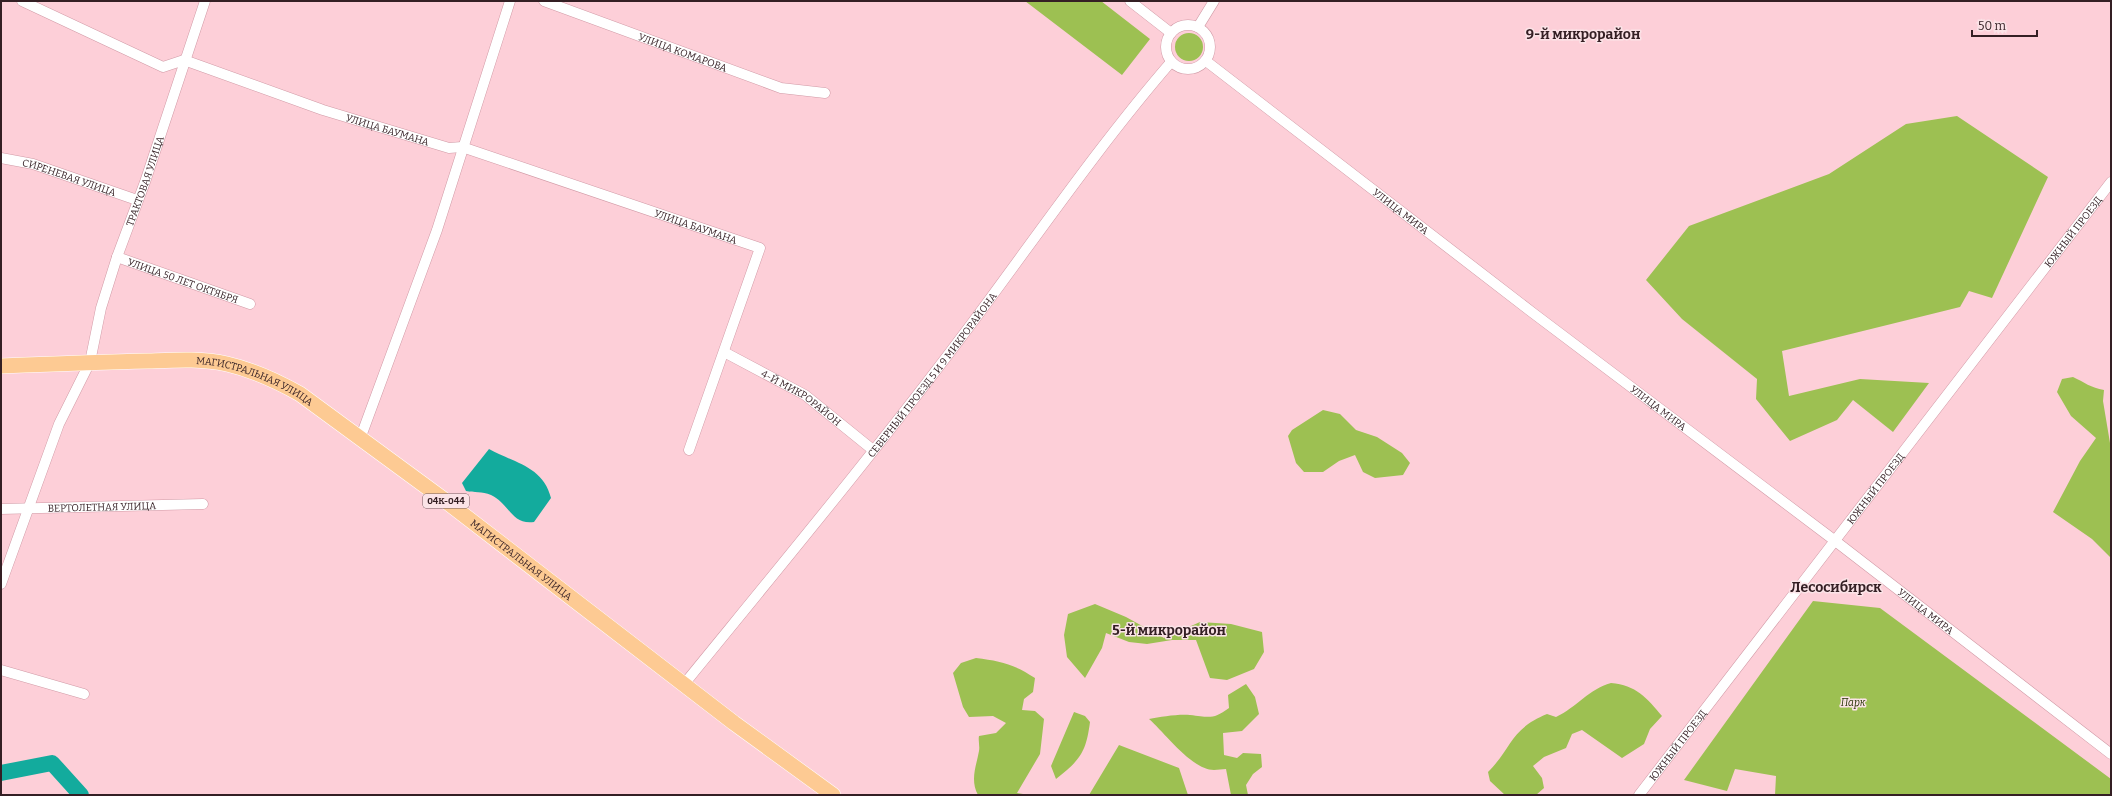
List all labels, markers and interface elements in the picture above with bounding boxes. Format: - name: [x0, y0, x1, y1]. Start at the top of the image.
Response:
- scale bar: [1972, 12, 2037, 38]
- text: 50 m: [1978, 19, 2007, 33]
- district label: 9-й микрорайон: [1526, 26, 1640, 43]
- street label: УЛИЦА КОМАРОВА: [637, 31, 729, 75]
- street label: УЛИЦА БАУМАНА: [344, 112, 431, 149]
- street label: ТРАКТОВАЯ УЛИЦА: [124, 134, 167, 228]
- street label: СИРЕНЕВАЯ УЛИЦА: [21, 157, 118, 200]
- street label: УЛИЦА МИРА: [1370, 187, 1431, 238]
- street label: ЮЖНЫЙ ПРОЕЗД: [2042, 194, 2105, 270]
- street label: УЛИЦА БАУМАНА: [653, 208, 739, 247]
- street label: УЛИЦА 50 ЛЕТ ОКТЯБРЯ: [126, 256, 240, 306]
- street label: СЕВЕРНЫЙ ПРОЕЗД 5 И 9 МИКРОРАЙОНА: [865, 290, 1000, 460]
- street label: МАГИСТРАЛЬНАЯ УЛИЦА: [196, 355, 316, 409]
- street label: 4-Й МИКРОРАЙОН: [759, 368, 843, 429]
- street label: УЛИЦА МИРА: [1627, 383, 1689, 434]
- street label: ЮЖНЫЙ ПРОЕЗД: [1845, 451, 1907, 527]
- road number: 04К-044: [423, 494, 469, 508]
- street label: ВЕРТОЛЕТНАЯ УЛИЦА: [48, 500, 157, 515]
- street label: МАГИСТРАЛЬНАЯ УЛИЦА: [468, 517, 575, 604]
- district label: Лесосибирск: [1790, 579, 1882, 596]
- street label: УЛИЦА МИРА: [1895, 586, 1956, 638]
- district label: 5-й микрорайон: [1112, 622, 1226, 639]
- park label: Парк: [1841, 697, 1866, 709]
- street label: ЮЖНЫЙ ПРОЕЗД: [1647, 708, 1709, 784]

